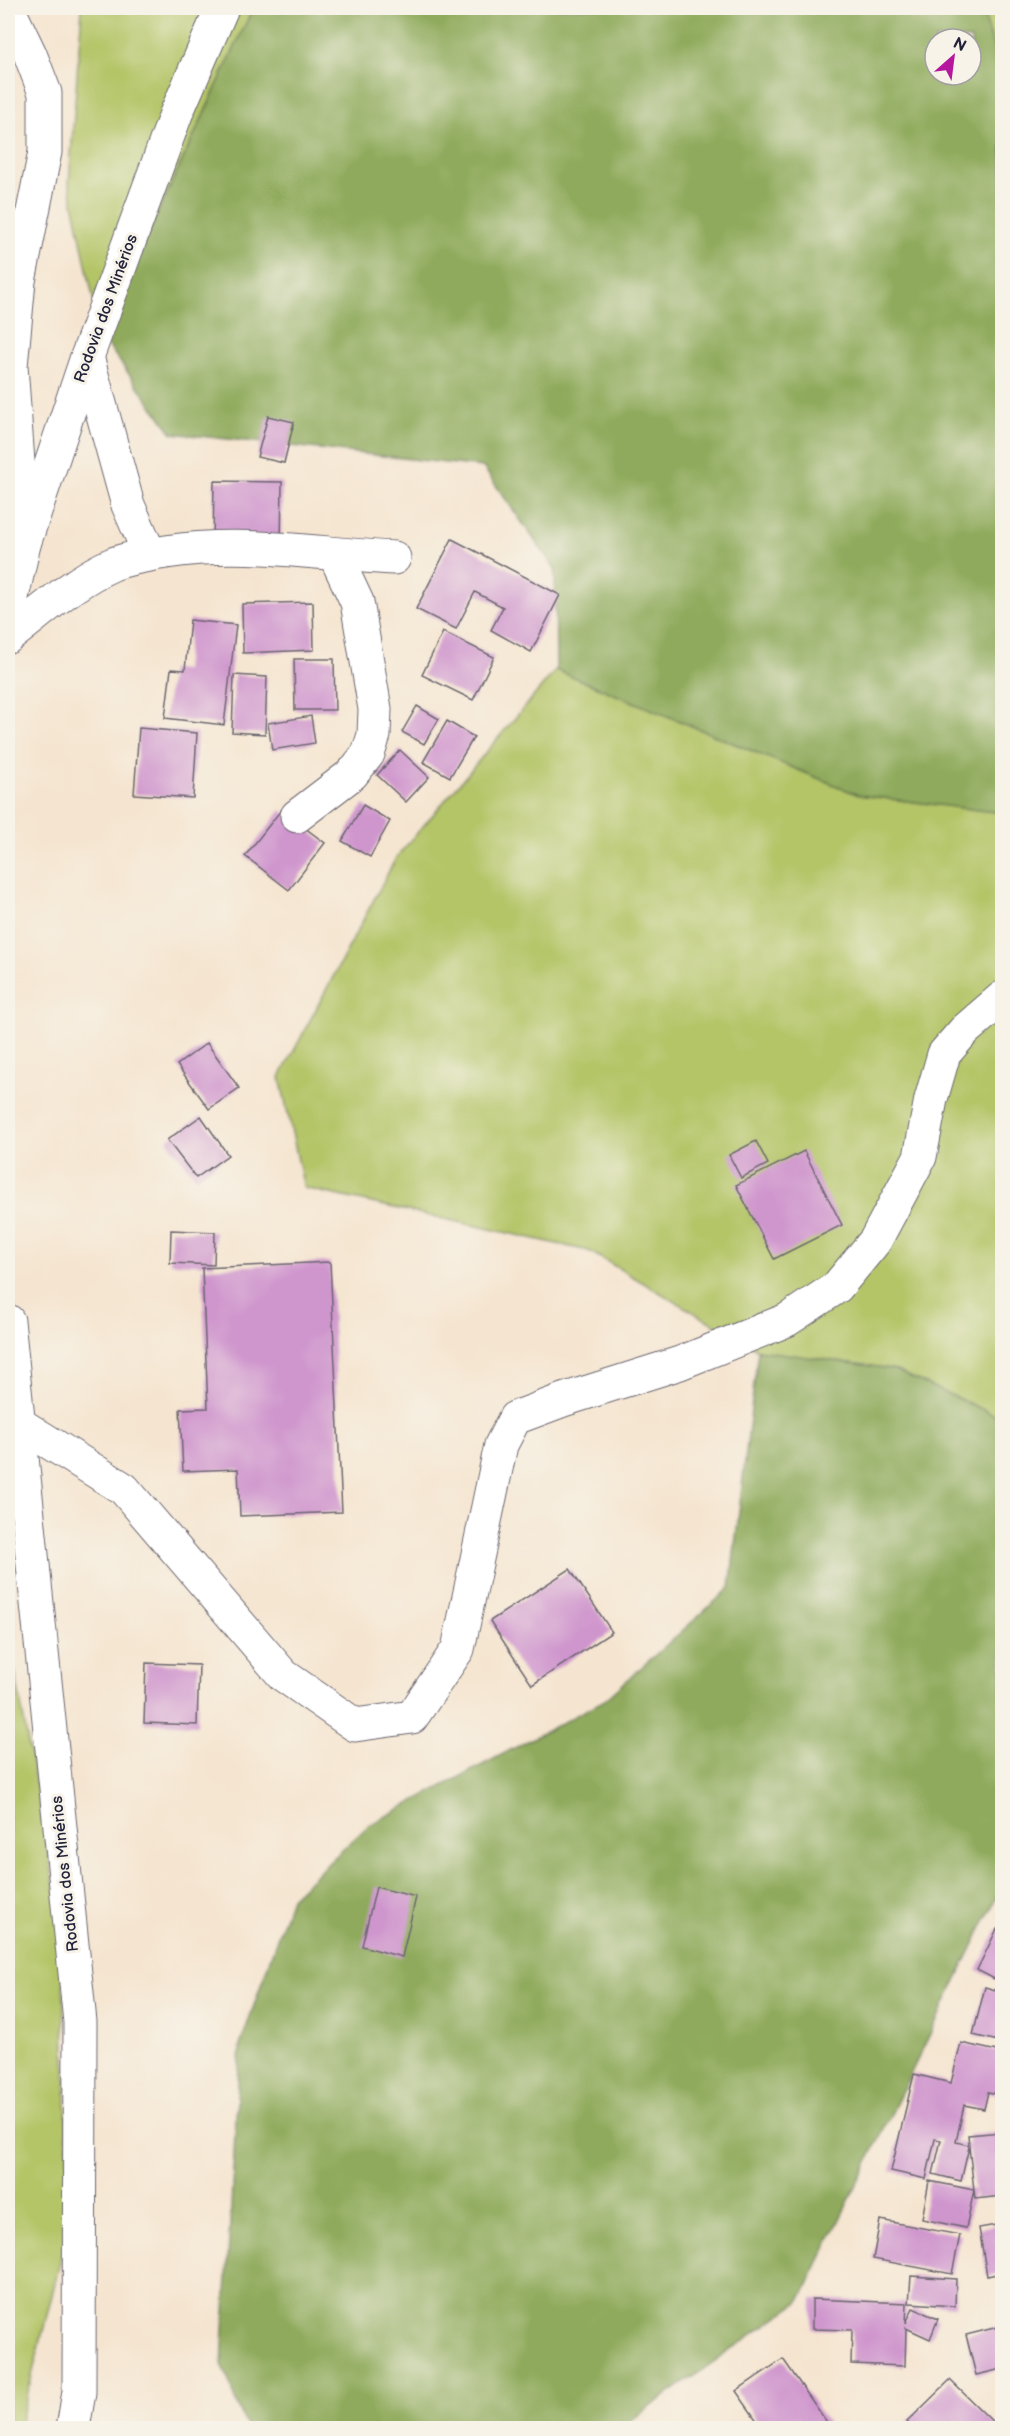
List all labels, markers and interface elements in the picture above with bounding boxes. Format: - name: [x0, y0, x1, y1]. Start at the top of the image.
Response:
- north arrow: [923, 27, 983, 87]
- text: N: [950, 34, 969, 56]
- street label: Rodovia dos Minérios: [71, 232, 142, 385]
- street label: Rodovia dos Minérios: [48, 1795, 83, 1953]

